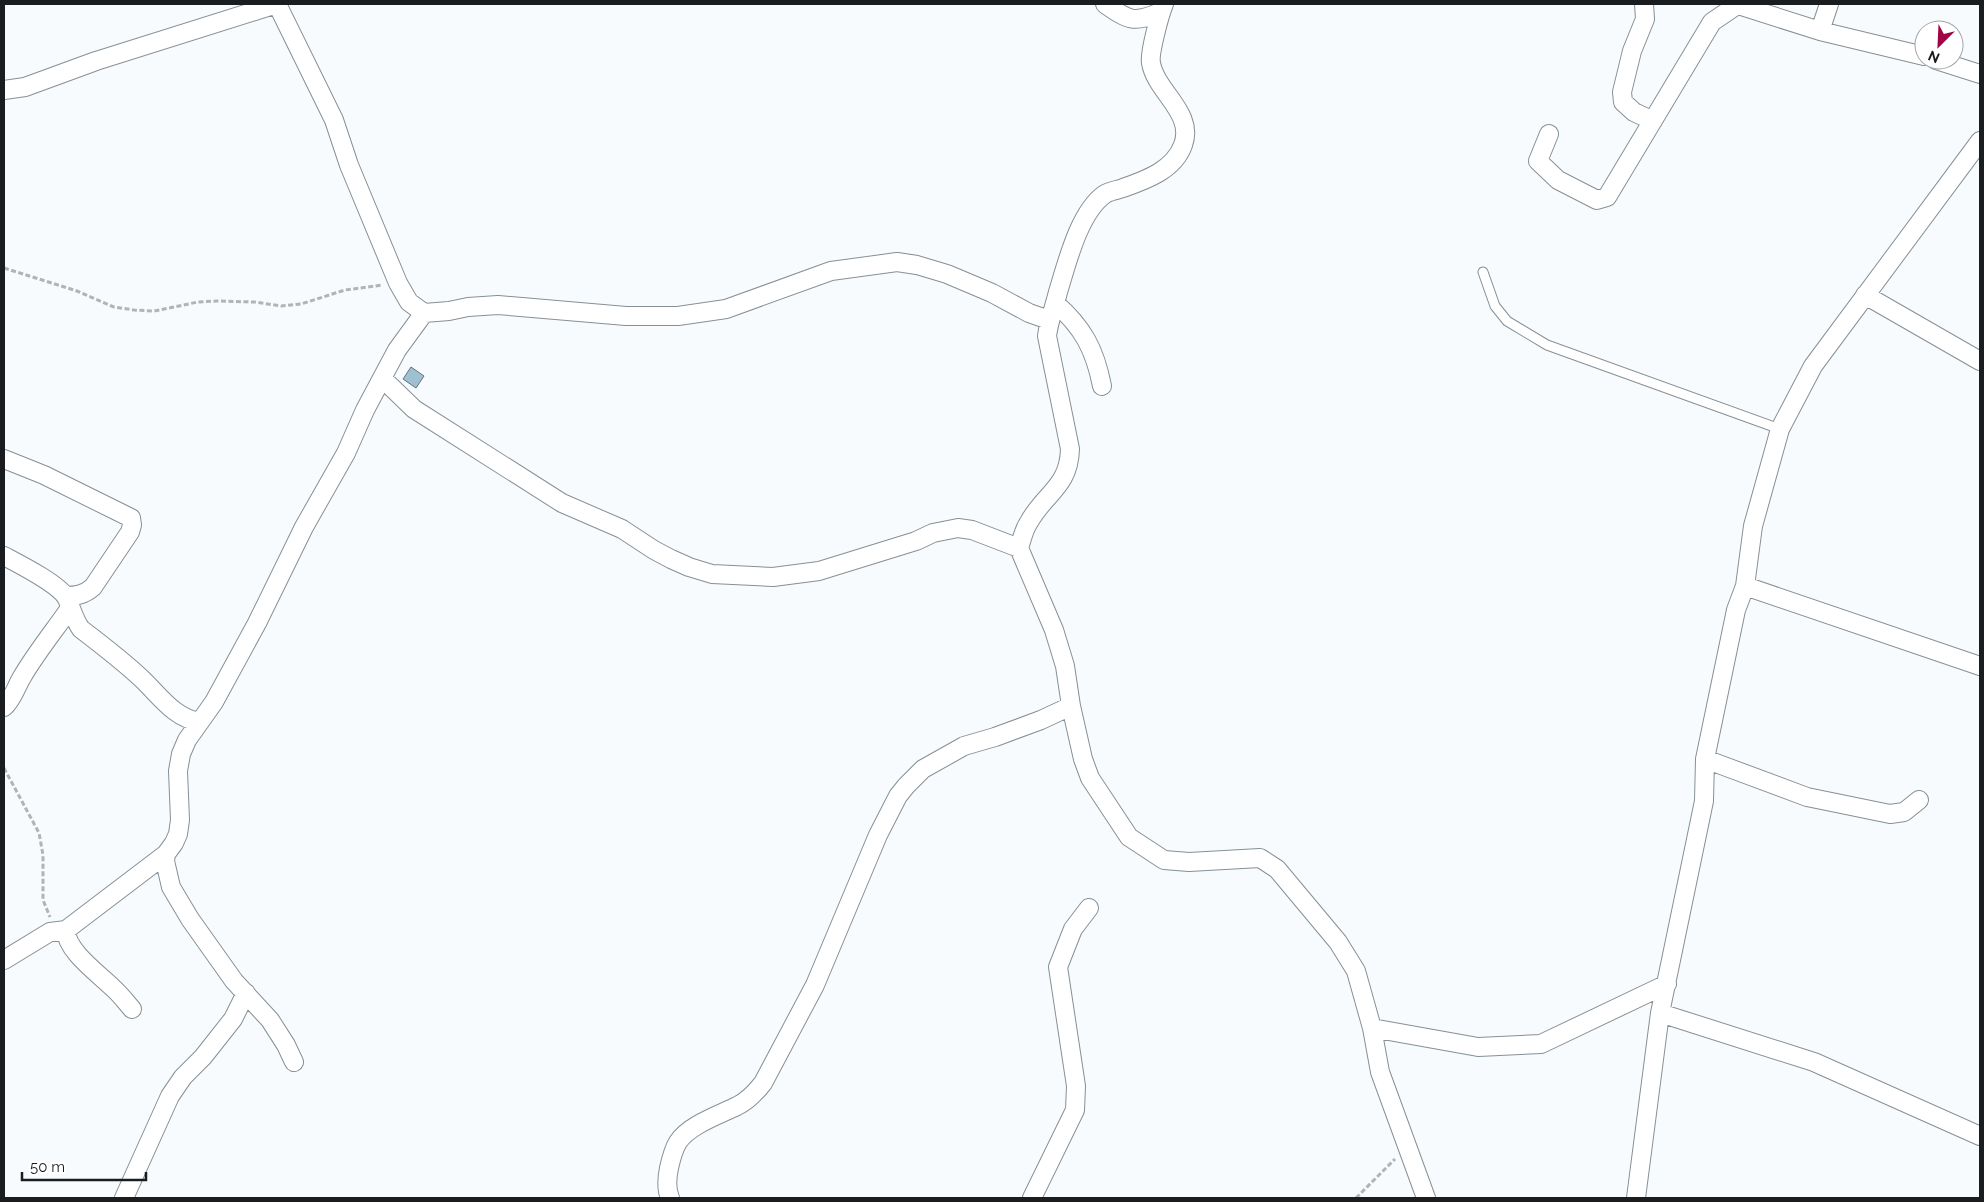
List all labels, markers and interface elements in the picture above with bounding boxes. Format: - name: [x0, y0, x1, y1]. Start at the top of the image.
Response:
- north arrow: [1914, 20, 1964, 70]
- text: N: [1926, 47, 1942, 66]
- scale bar: [22, 1150, 146, 1182]
- text: 50 m: [30, 1158, 65, 1176]

